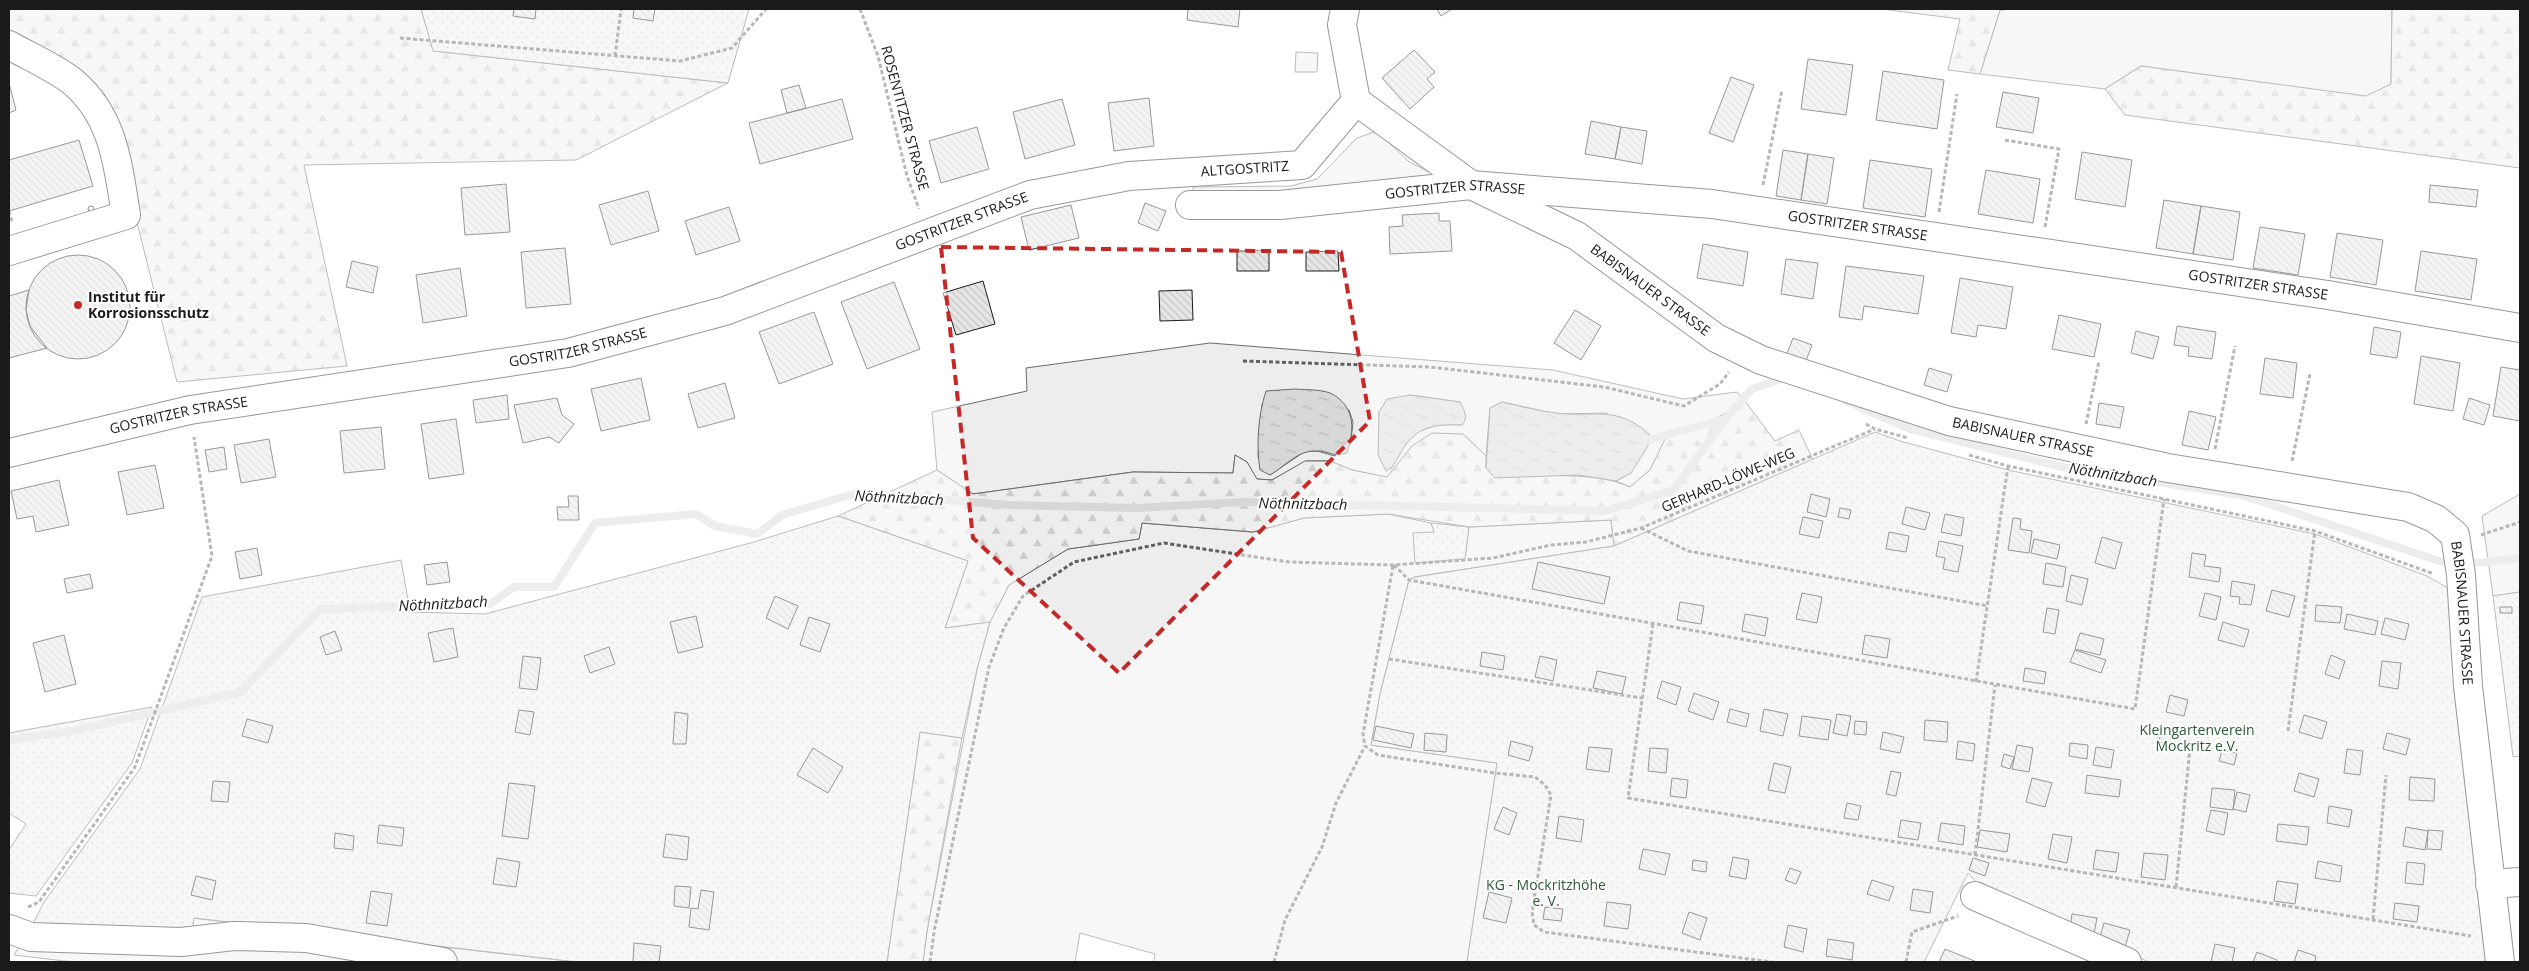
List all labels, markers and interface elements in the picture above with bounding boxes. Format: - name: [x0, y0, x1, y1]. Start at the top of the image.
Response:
- street label: ROSENTITZER STRASSE: [877, 43, 934, 192]
- street label: ALTGOSTRITZ: [1200, 156, 1290, 180]
- street label: GOSTRITZER STRASSE: [1384, 175, 1526, 203]
- street label: GOSTRITZER STRASSE: [892, 187, 1031, 254]
- street label: GOSTRITZER STRASSE: [1787, 205, 1929, 245]
- street label: BABISNAUER STRASSE: [1587, 239, 1714, 340]
- street label: GOSTRITZER STRASSE: [2187, 265, 2329, 304]
- place label: Institut für Korrosionsschutz: [88, 287, 209, 322]
- marker: Institut für Korrosionsschutz: [72, 299, 84, 311]
- street label: GOSTRITZER STRASSE: [507, 322, 649, 371]
- street label: GOSTRITZER STRASSE: [107, 391, 249, 438]
- street label: BABISNAUER STRASSE: [1951, 412, 2096, 461]
- street label: GERHARD-LÖWE-WEG: [1658, 443, 1798, 516]
- water label: Nöthnitzbach: [2068, 457, 2159, 491]
- water label: Nöthnitzbach: [854, 485, 944, 509]
- water label: Nöthnitzbach: [1258, 492, 1348, 514]
- street label: BABISNAUER STRASSE: [2447, 540, 2478, 685]
- water label: Nöthnitzbach: [398, 591, 488, 615]
- park label: Kleingartenverein Mockritz e.V.: [2139, 720, 2255, 755]
- park label: KG - Mockritzhöhe e. V.: [1486, 875, 1606, 910]

